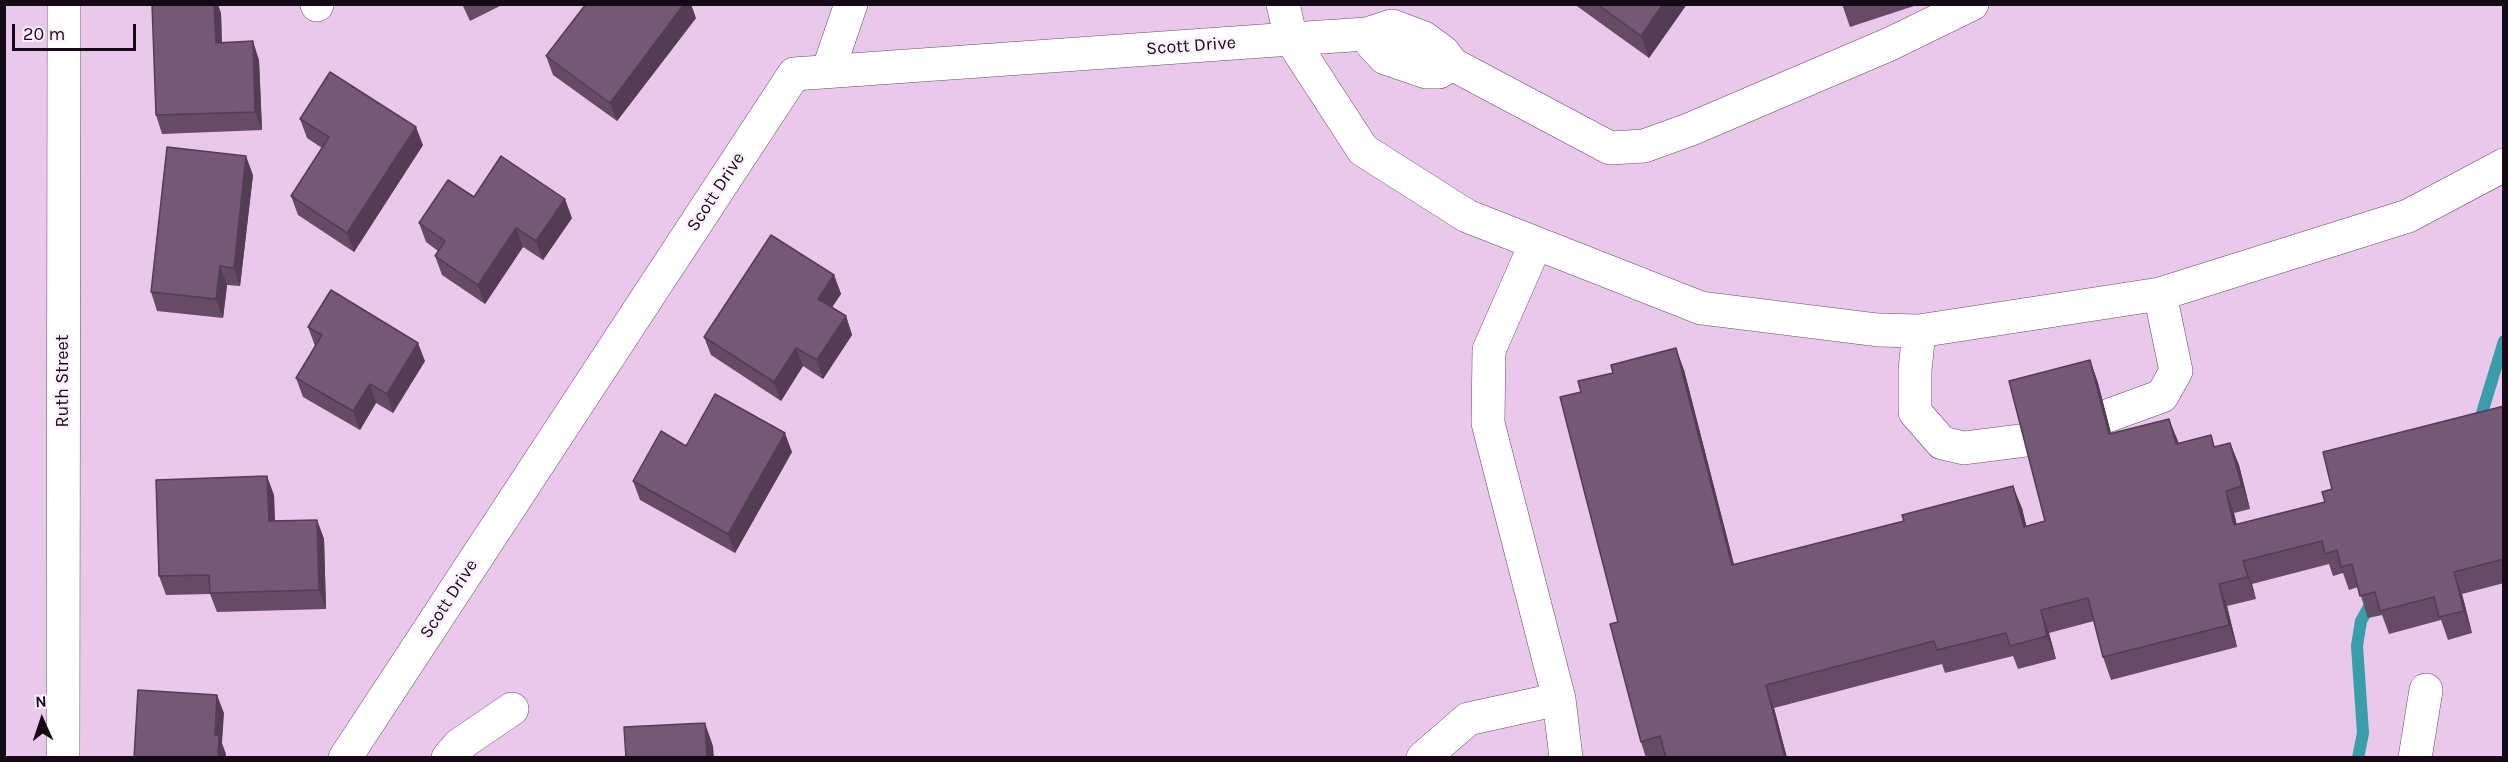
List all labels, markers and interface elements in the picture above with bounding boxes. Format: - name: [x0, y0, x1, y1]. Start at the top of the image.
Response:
- scale bar: [15, 12, 140, 50]
- text: 20 m: [23, 23, 65, 45]
- street label: Scott Drive: [1145, 32, 1237, 60]
- street label: Scott Drive: [682, 148, 750, 236]
- street label: Ruth Street: [52, 334, 74, 428]
- street label: Scott Drive: [415, 555, 483, 643]
- north arrow: [12, 690, 72, 750]
- text: N: [35, 692, 47, 711]

